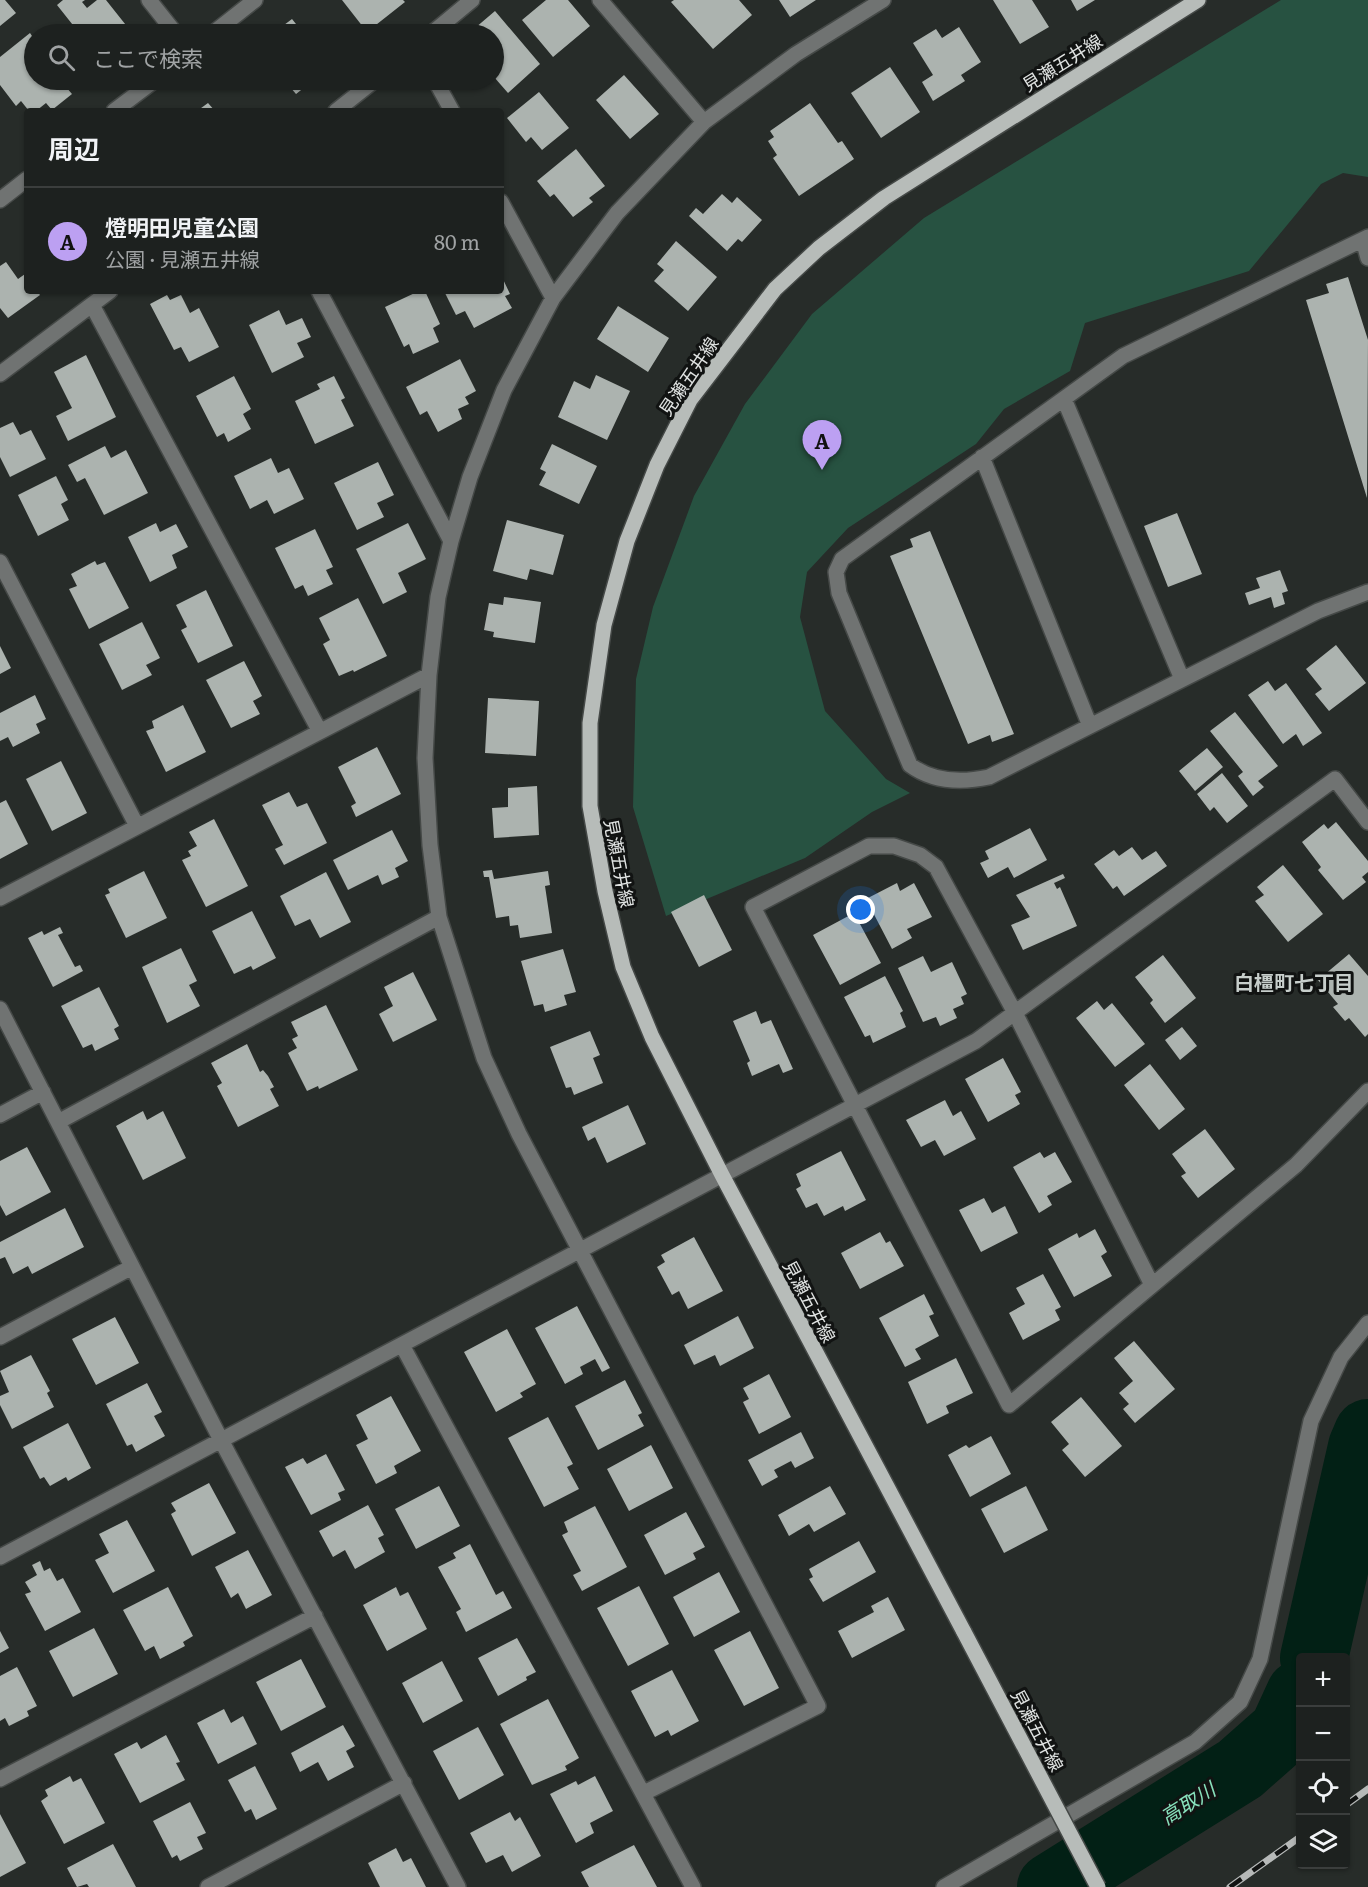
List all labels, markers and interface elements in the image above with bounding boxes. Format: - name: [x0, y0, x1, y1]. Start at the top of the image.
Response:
- search box: [24, 24, 504, 90]
- street label: 見瀬五井線: [1017, 27, 1107, 97]
- icon: search: [45, 41, 78, 74]
- text: ここで検索: [93, 41, 203, 74]
- text: 周辺: [48, 128, 100, 167]
- text: 燈明田児童公園: [105, 210, 259, 243]
- text: A: [60, 226, 75, 256]
- text: 80 m: [434, 226, 480, 256]
- text: 公園 · 見瀬五井線: [105, 243, 260, 273]
- street label: 見瀬五井線: [652, 331, 724, 421]
- pin: A: [802, 420, 842, 470]
- street label: 見瀬五井線: [598, 816, 642, 910]
- your location: [846, 895, 875, 924]
- district label: 白橿町七丁目: [1234, 966, 1354, 996]
- street label: 見瀬五井線: [777, 1255, 843, 1347]
- map controls: [1296, 1653, 1350, 1869]
- button: +: [1296, 1653, 1350, 1707]
- street label: 見瀬五井線: [1005, 1684, 1071, 1776]
- button: −: [1296, 1707, 1350, 1761]
- button: locate: [1296, 1761, 1350, 1815]
- water label: 高取川: [1154, 1772, 1222, 1831]
- button: layers: [1296, 1815, 1350, 1869]

